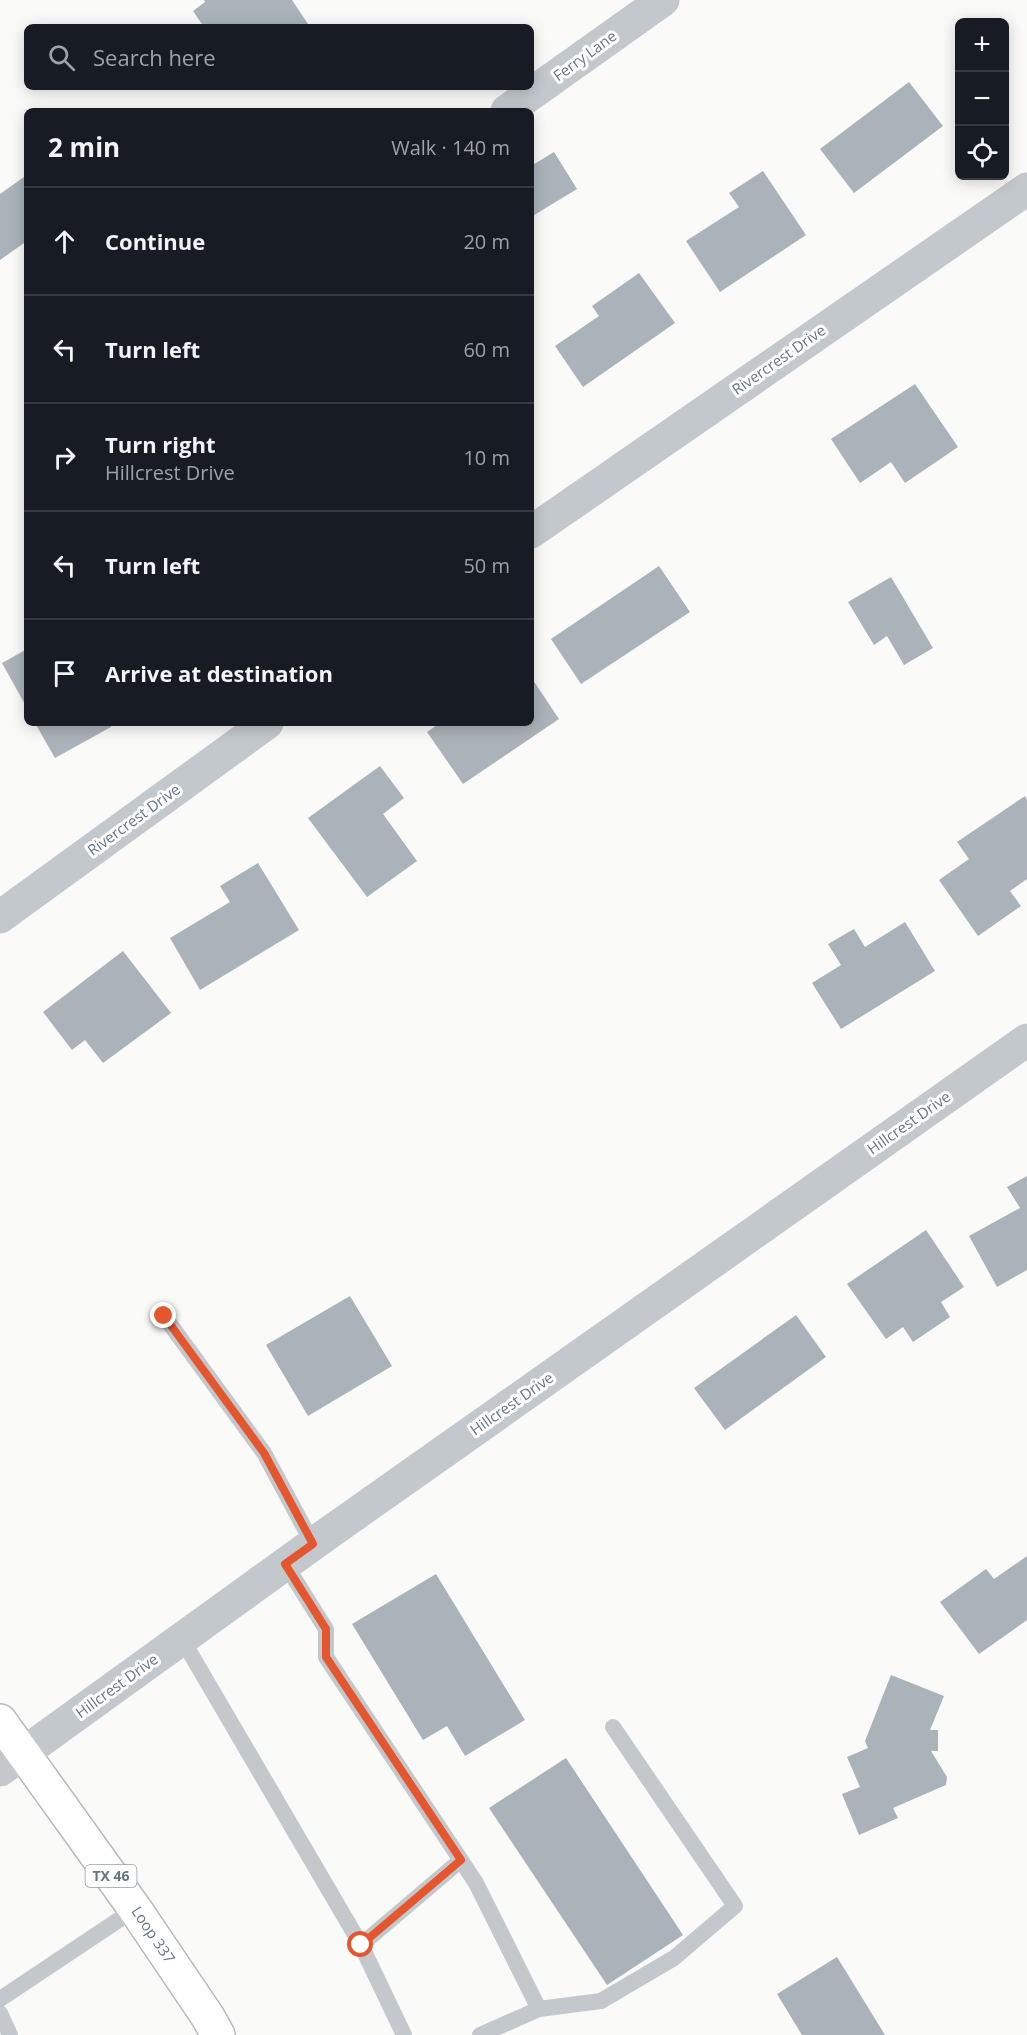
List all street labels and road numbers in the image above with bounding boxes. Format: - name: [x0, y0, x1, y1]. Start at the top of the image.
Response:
- street label: Ferry Lane: [549, 25, 620, 85]
- street label: Rivercrest Drive: [728, 319, 829, 399]
- street label: Rivercrest Drive: [83, 779, 184, 860]
- street label: Hillcrest Drive: [863, 1086, 954, 1158]
- street label: Hillcrest Drive: [466, 1367, 557, 1439]
- street label: Hillcrest Drive: [71, 1649, 162, 1722]
- road number: TX 46: [86, 1865, 136, 1887]
- street label: Loop 337: [127, 1902, 180, 1967]

